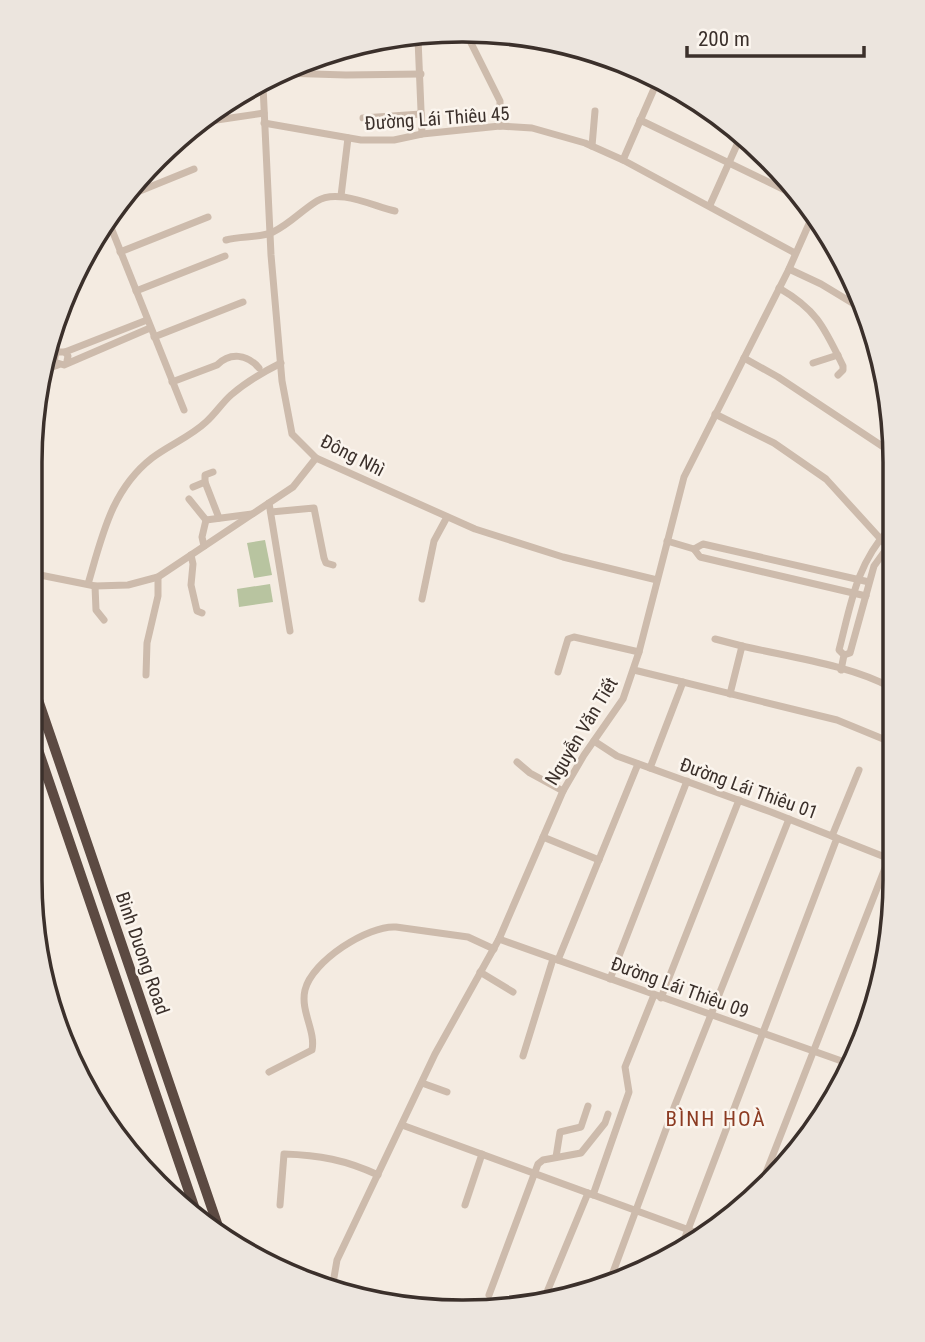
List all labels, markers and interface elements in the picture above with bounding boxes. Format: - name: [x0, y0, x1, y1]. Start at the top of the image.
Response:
- scale bar: [687, 14, 864, 58]
- text: 200 m: [698, 27, 750, 51]
- street label: Đường Lái Thiêu 45: [364, 102, 510, 135]
- street label: Đông Nhì: [317, 430, 389, 481]
- street label: Nguyễn Văn Tiết: [540, 673, 623, 789]
- street label: Đường Lái Thiêu 01: [677, 753, 821, 824]
- street label: Binh Duong Road: [111, 889, 174, 1017]
- street label: Đường Lái Thiêu 09: [608, 952, 752, 1023]
- district label: BÌNH HOÀ: [665, 1107, 767, 1131]

